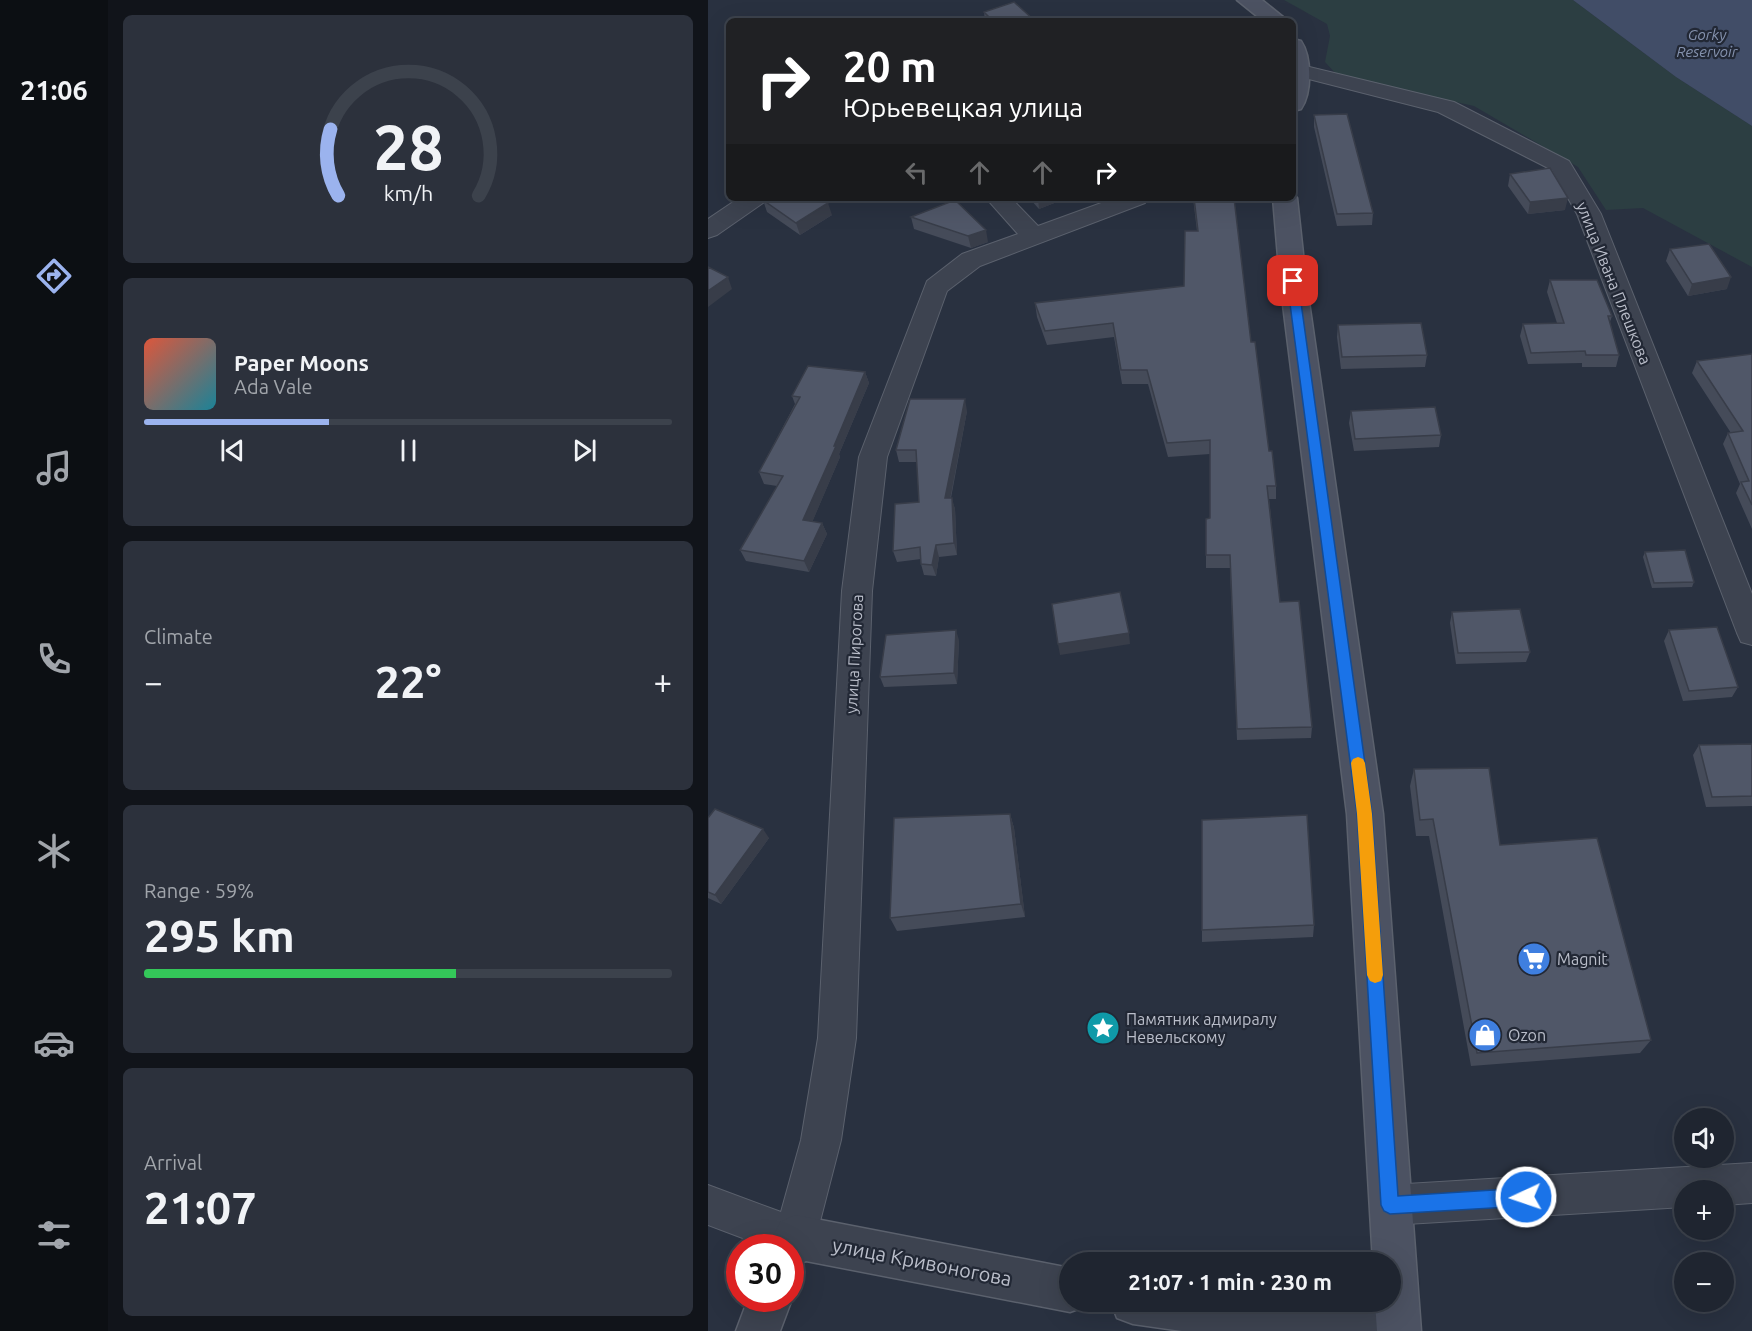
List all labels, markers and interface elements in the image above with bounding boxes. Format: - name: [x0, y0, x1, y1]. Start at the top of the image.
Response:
- water label: Gorky Reservoir: [1677, 26, 1739, 60]
- icon: right: [744, 42, 822, 120]
- text: 20 m: [843, 43, 937, 90]
- text: 21:06: [20, 75, 88, 105]
- text: Юрьевецкая улица: [843, 92, 1083, 122]
- text: 28: [373, 112, 443, 182]
- icon: left: [900, 156, 933, 189]
- icon: ahead: [963, 156, 996, 189]
- icon: ahead: [1026, 156, 1059, 189]
- icon: right: [1089, 156, 1122, 189]
- text: km/h: [383, 181, 433, 205]
- street label: улица Ивана Плешкова: [1573, 199, 1655, 367]
- icon: directions: [33, 255, 75, 297]
- pin: [1267, 255, 1318, 306]
- icon: arrive: [1276, 264, 1309, 297]
- text: Paper Moons: [234, 350, 369, 375]
- text: Ada Vale: [234, 375, 312, 398]
- icon: previous: [216, 434, 249, 467]
- icon: pause: [392, 434, 425, 467]
- icon: next: [568, 434, 601, 467]
- icon: music: [33, 447, 75, 489]
- street label: улица Пирогова: [842, 594, 866, 714]
- text: Climate: [144, 625, 213, 648]
- icon: phone: [33, 638, 75, 680]
- text: 22°: [375, 656, 441, 707]
- text: −: [144, 663, 163, 700]
- text: +: [653, 663, 672, 700]
- icon: climate: [33, 830, 75, 872]
- text: Range · 59%: [144, 879, 254, 902]
- text: 295 km: [144, 910, 295, 961]
- supermarket icon: Magnit: [1516, 941, 1552, 977]
- place label: Magnit: [1557, 950, 1608, 968]
- place icon: Памятник адмиралу Невельскому: [1085, 1010, 1121, 1046]
- place label: Памятник адмиралу Невельскому: [1126, 1010, 1277, 1046]
- shop icon: Ozon: [1467, 1017, 1503, 1053]
- icon: car: [33, 1022, 75, 1064]
- place label: Ozon: [1508, 1026, 1546, 1044]
- map controls: [1674, 1108, 1734, 1312]
- button: sound: [1674, 1108, 1734, 1168]
- text: Arrival: [144, 1151, 202, 1174]
- position arrow: [1494, 1165, 1558, 1229]
- button: +: [1674, 1180, 1734, 1240]
- text: 21:07: [144, 1182, 257, 1233]
- icon: filters: [33, 1214, 75, 1256]
- street label: улица Кривоногова: [830, 1233, 1014, 1290]
- speed limit sign: 30: [726, 1234, 804, 1312]
- button: −: [1674, 1252, 1734, 1312]
- text: 21:07 · 1 min · 230 m: [1128, 1269, 1332, 1294]

